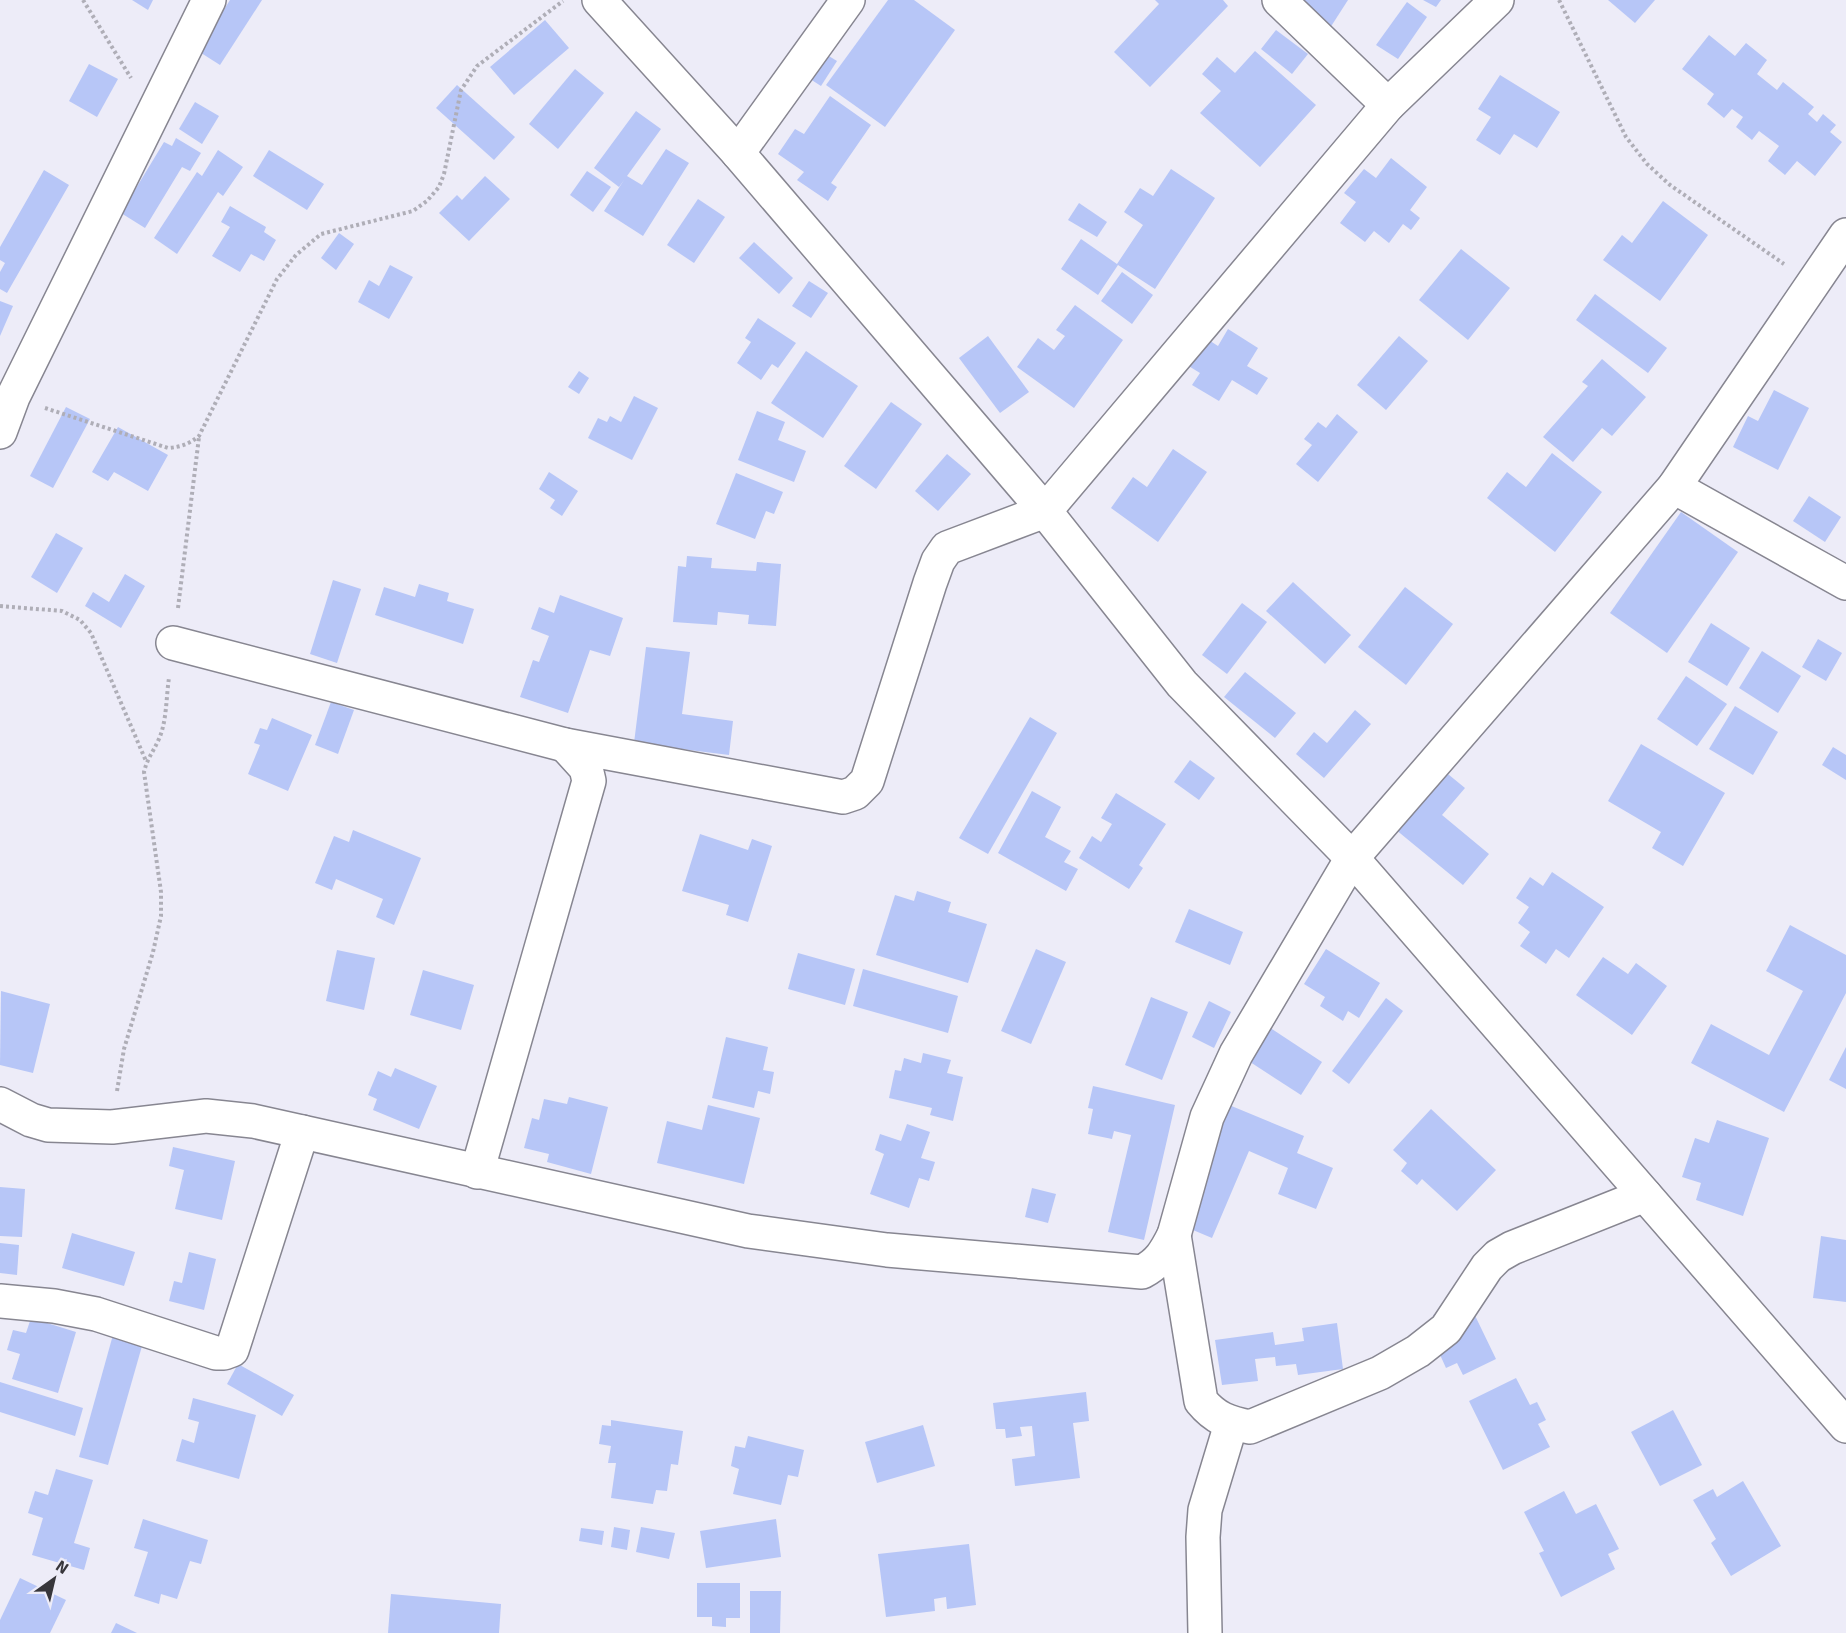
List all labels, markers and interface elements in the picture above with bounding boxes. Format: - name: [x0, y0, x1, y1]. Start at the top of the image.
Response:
- north arrow: [24, 1549, 84, 1609]
- text: N: [52, 1556, 72, 1579]

